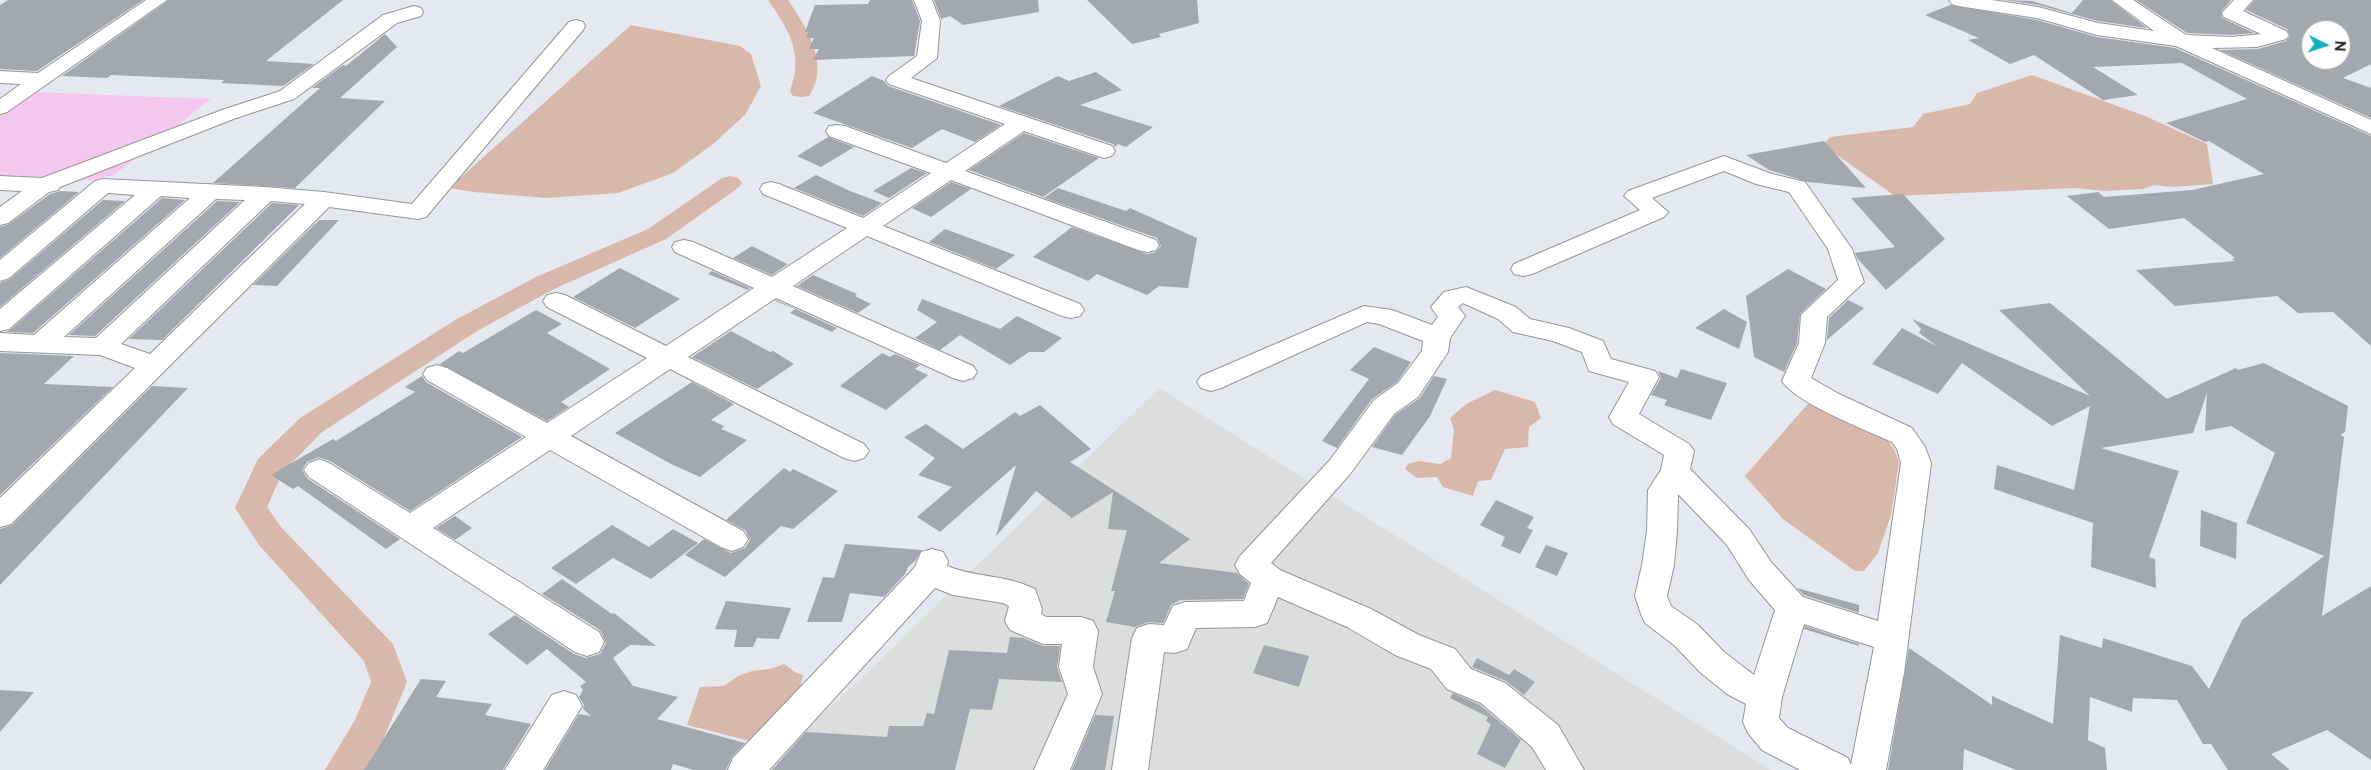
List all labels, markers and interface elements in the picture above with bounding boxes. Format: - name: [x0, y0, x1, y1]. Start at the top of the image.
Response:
- north arrow: [2301, 20, 2351, 70]
- text: N: [2332, 40, 2348, 52]

